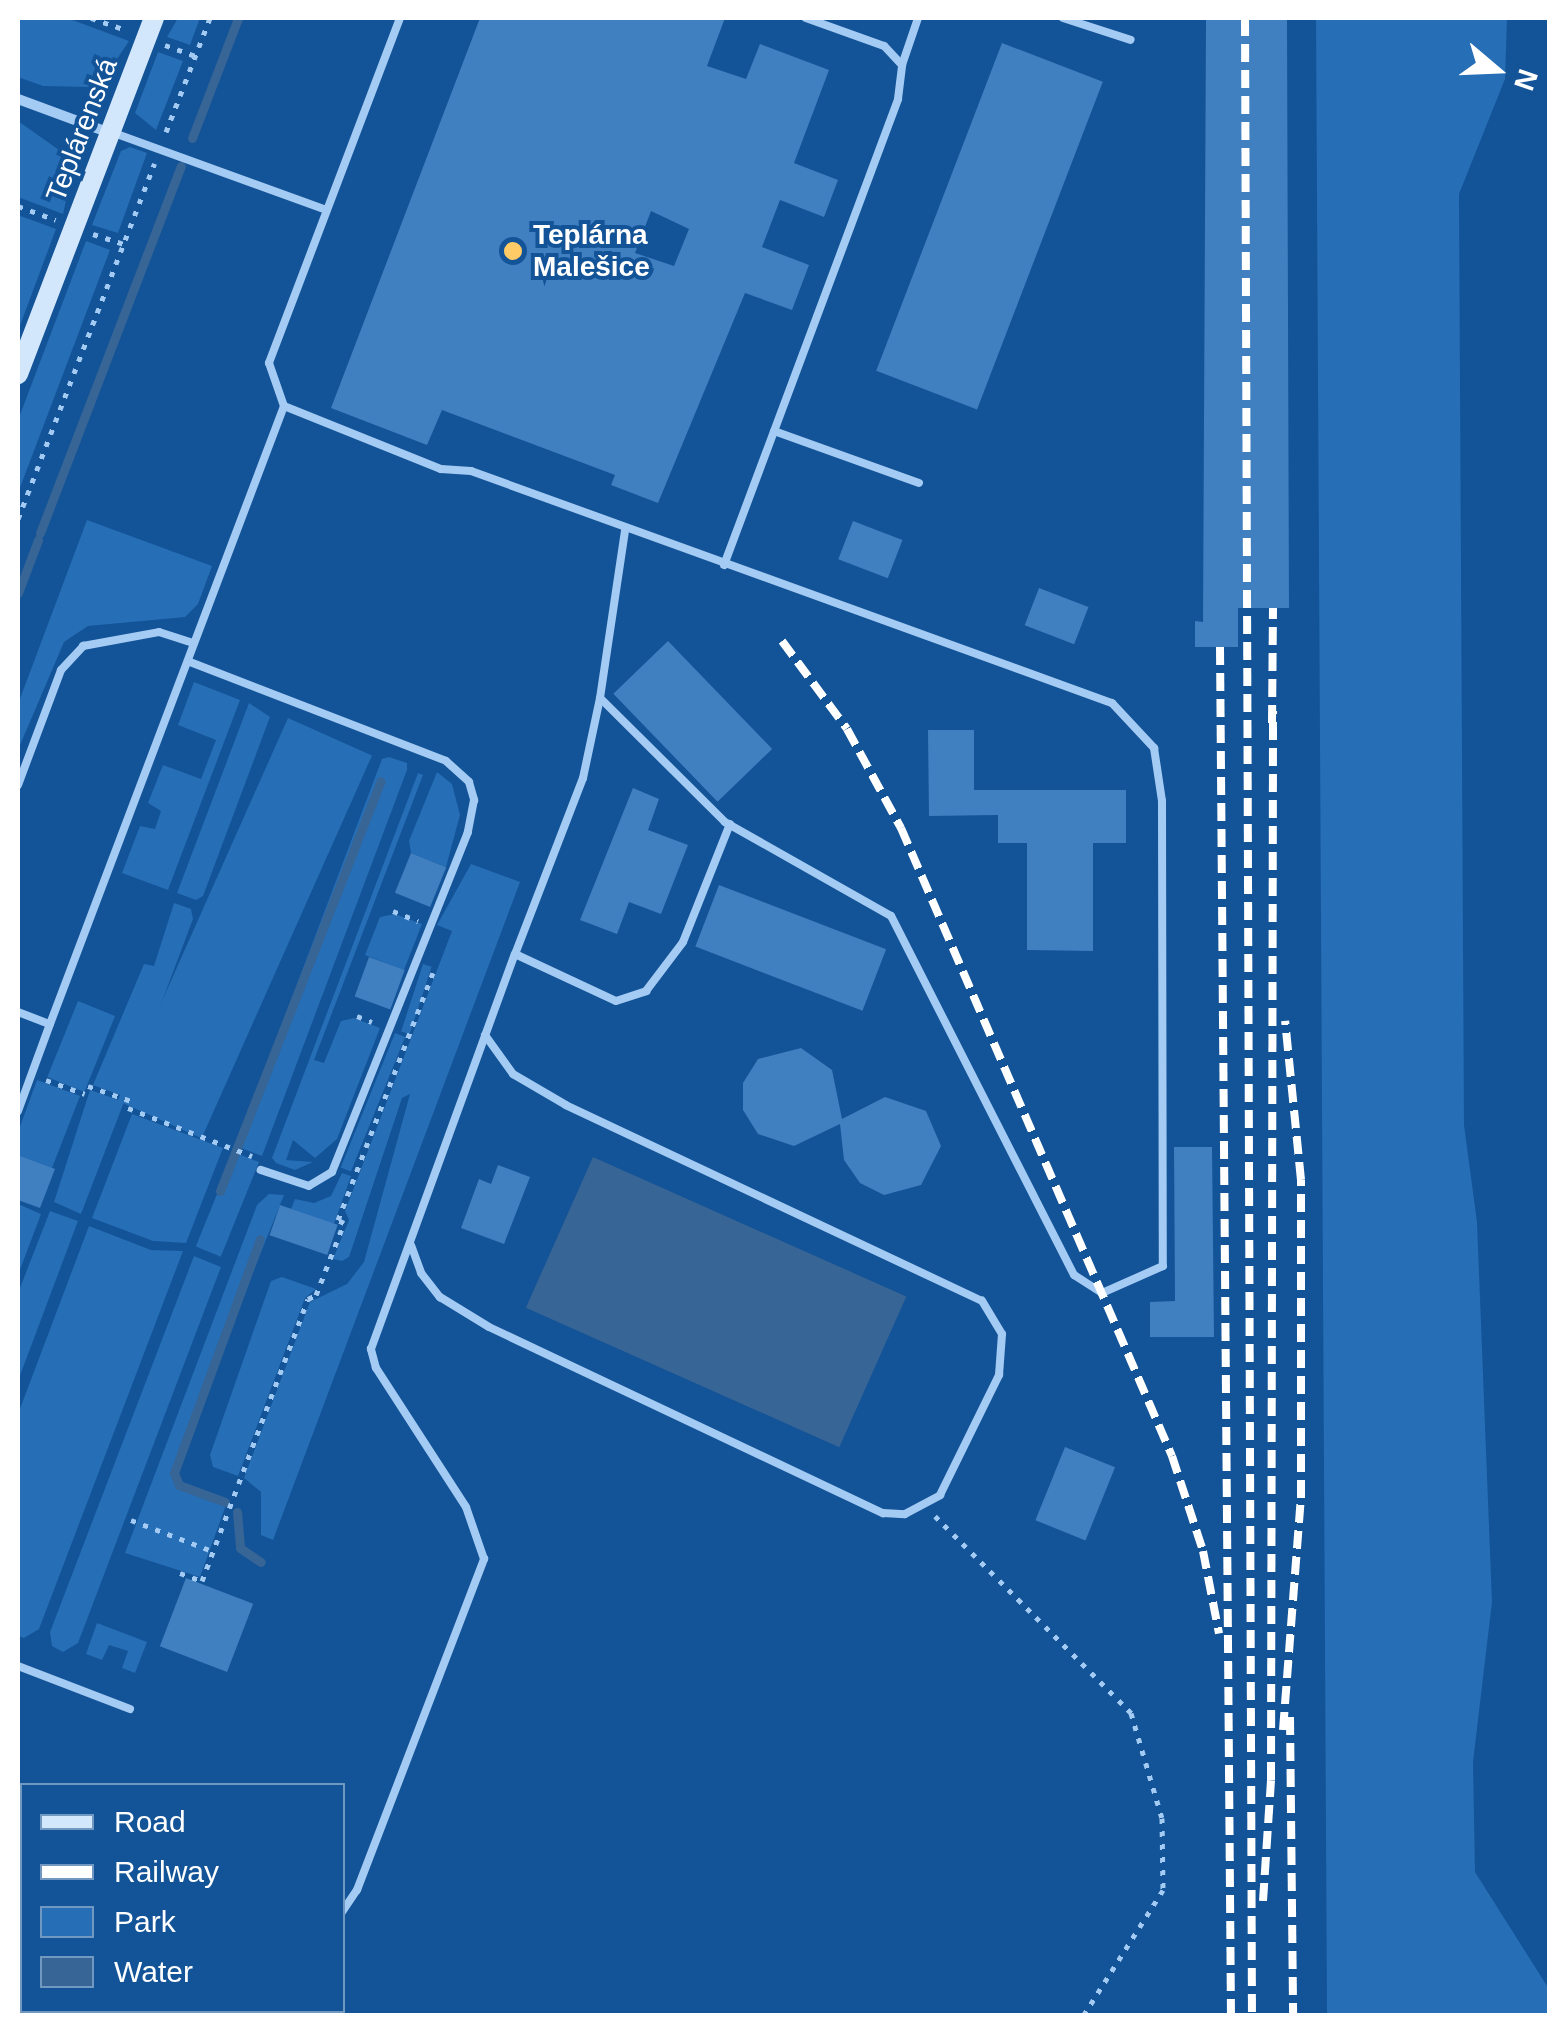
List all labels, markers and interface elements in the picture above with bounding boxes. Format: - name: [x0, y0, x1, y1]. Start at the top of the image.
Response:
- north arrow: [1447, 20, 1547, 120]
- street label: Teplárenská: [39, 54, 125, 206]
- text: N: [1508, 65, 1544, 95]
- place label: Teplárna Malešice: [533, 218, 650, 284]
- marker: Teplárna Malešice: [502, 240, 524, 262]
- legend: [20, 1783, 345, 2013]
- text: Road: [114, 1805, 186, 1838]
- text: Railway: [114, 1855, 219, 1888]
- text: Park: [114, 1905, 176, 1938]
- text: Water: [114, 1955, 193, 1988]

